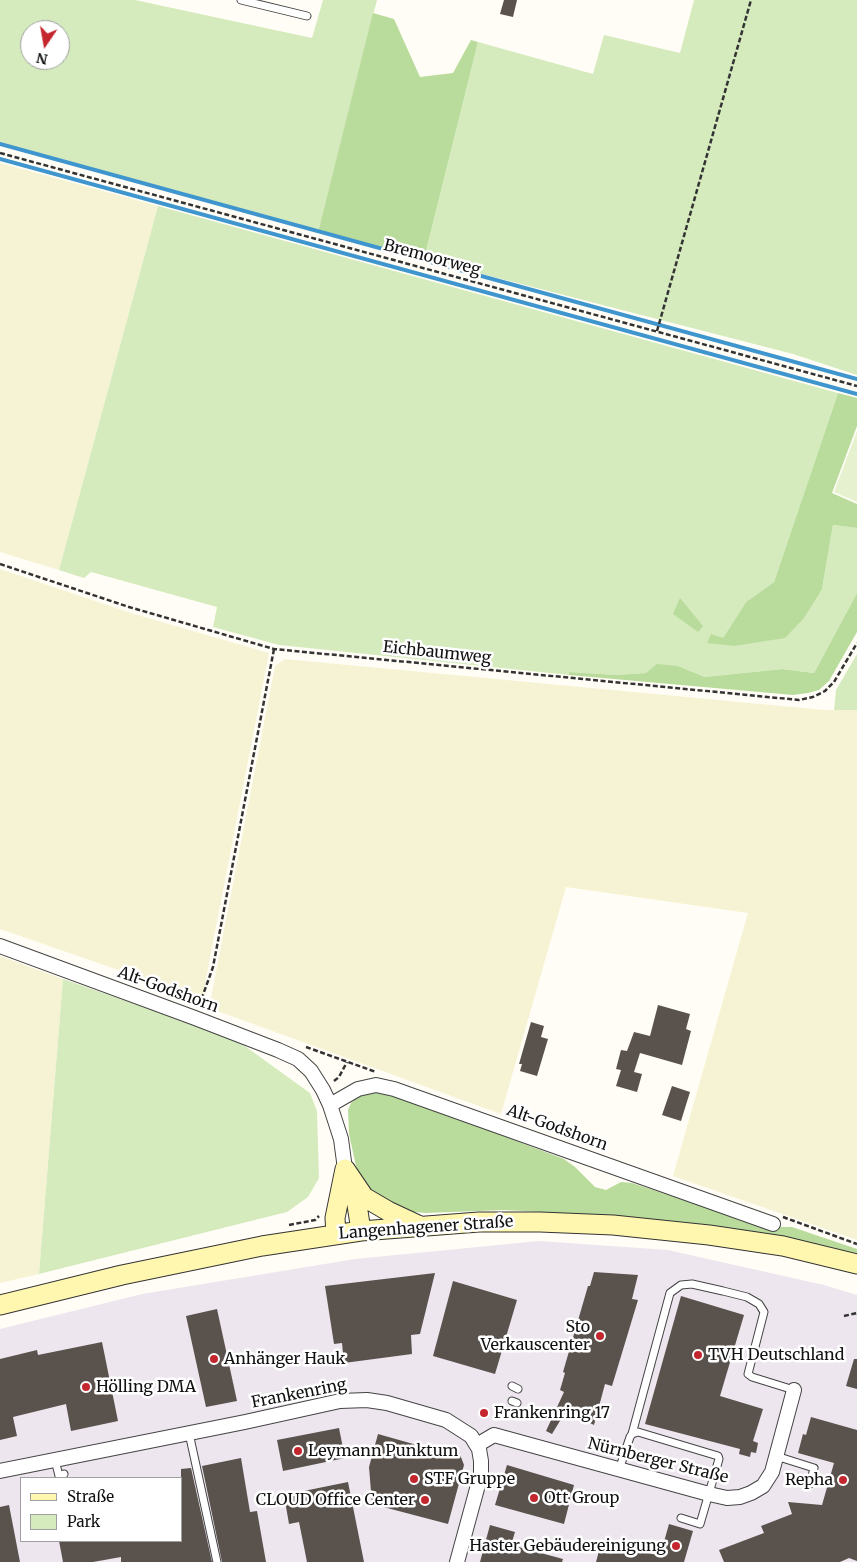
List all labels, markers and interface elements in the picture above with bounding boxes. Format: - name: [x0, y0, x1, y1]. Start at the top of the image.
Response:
- north arrow: [20, 20, 70, 70]
- text: N: [35, 49, 49, 69]
- street label: Bremoorweg: [381, 236, 483, 280]
- street label: Eichbaumweg: [382, 638, 492, 668]
- street label: Alt-Godshorn: [115, 963, 221, 1017]
- street label: Alt-Godshorn: [504, 1101, 610, 1155]
- street label: Langenhagener Straße: [338, 1212, 514, 1244]
- place label: Sto Verkauscenter: [481, 1317, 590, 1355]
- marker: Sto Verkauscenter: [594, 1330, 606, 1342]
- place label: TVH Deutschland: [708, 1345, 844, 1365]
- place label: Anhänger Hauk: [224, 1349, 345, 1369]
- marker: TVH Deutschland: [692, 1349, 704, 1361]
- marker: Anhänger Hauk: [208, 1353, 220, 1365]
- street label: Frankenring: [250, 1375, 348, 1413]
- place label: Hölling DMA: [96, 1377, 196, 1397]
- marker: Hölling DMA: [80, 1381, 92, 1393]
- place label: Frankenring 17: [494, 1403, 610, 1423]
- marker: Frankenring 17: [478, 1407, 490, 1419]
- street label: Nürnberger Straße: [586, 1434, 730, 1488]
- place label: Leymann Punktum: [308, 1441, 458, 1461]
- marker: Leymann Punktum: [292, 1445, 304, 1457]
- place label: STF Gruppe: [424, 1469, 515, 1489]
- place label: Repha: [785, 1470, 833, 1490]
- marker: STF Gruppe: [408, 1473, 420, 1485]
- marker: Repha: [837, 1474, 849, 1486]
- legend: [20, 1477, 182, 1542]
- text: Straße: [67, 1487, 114, 1506]
- place label: Ott Group: [544, 1488, 619, 1508]
- place label: CLOUD Office Center: [256, 1490, 415, 1510]
- marker: Ott Group: [528, 1492, 540, 1504]
- marker: CLOUD Office Center: [419, 1494, 431, 1506]
- text: Park: [67, 1512, 100, 1531]
- place label: Haster Gebäudereinigung: [469, 1536, 666, 1556]
- marker: Haster Gebäudereinigung: [670, 1540, 682, 1552]

